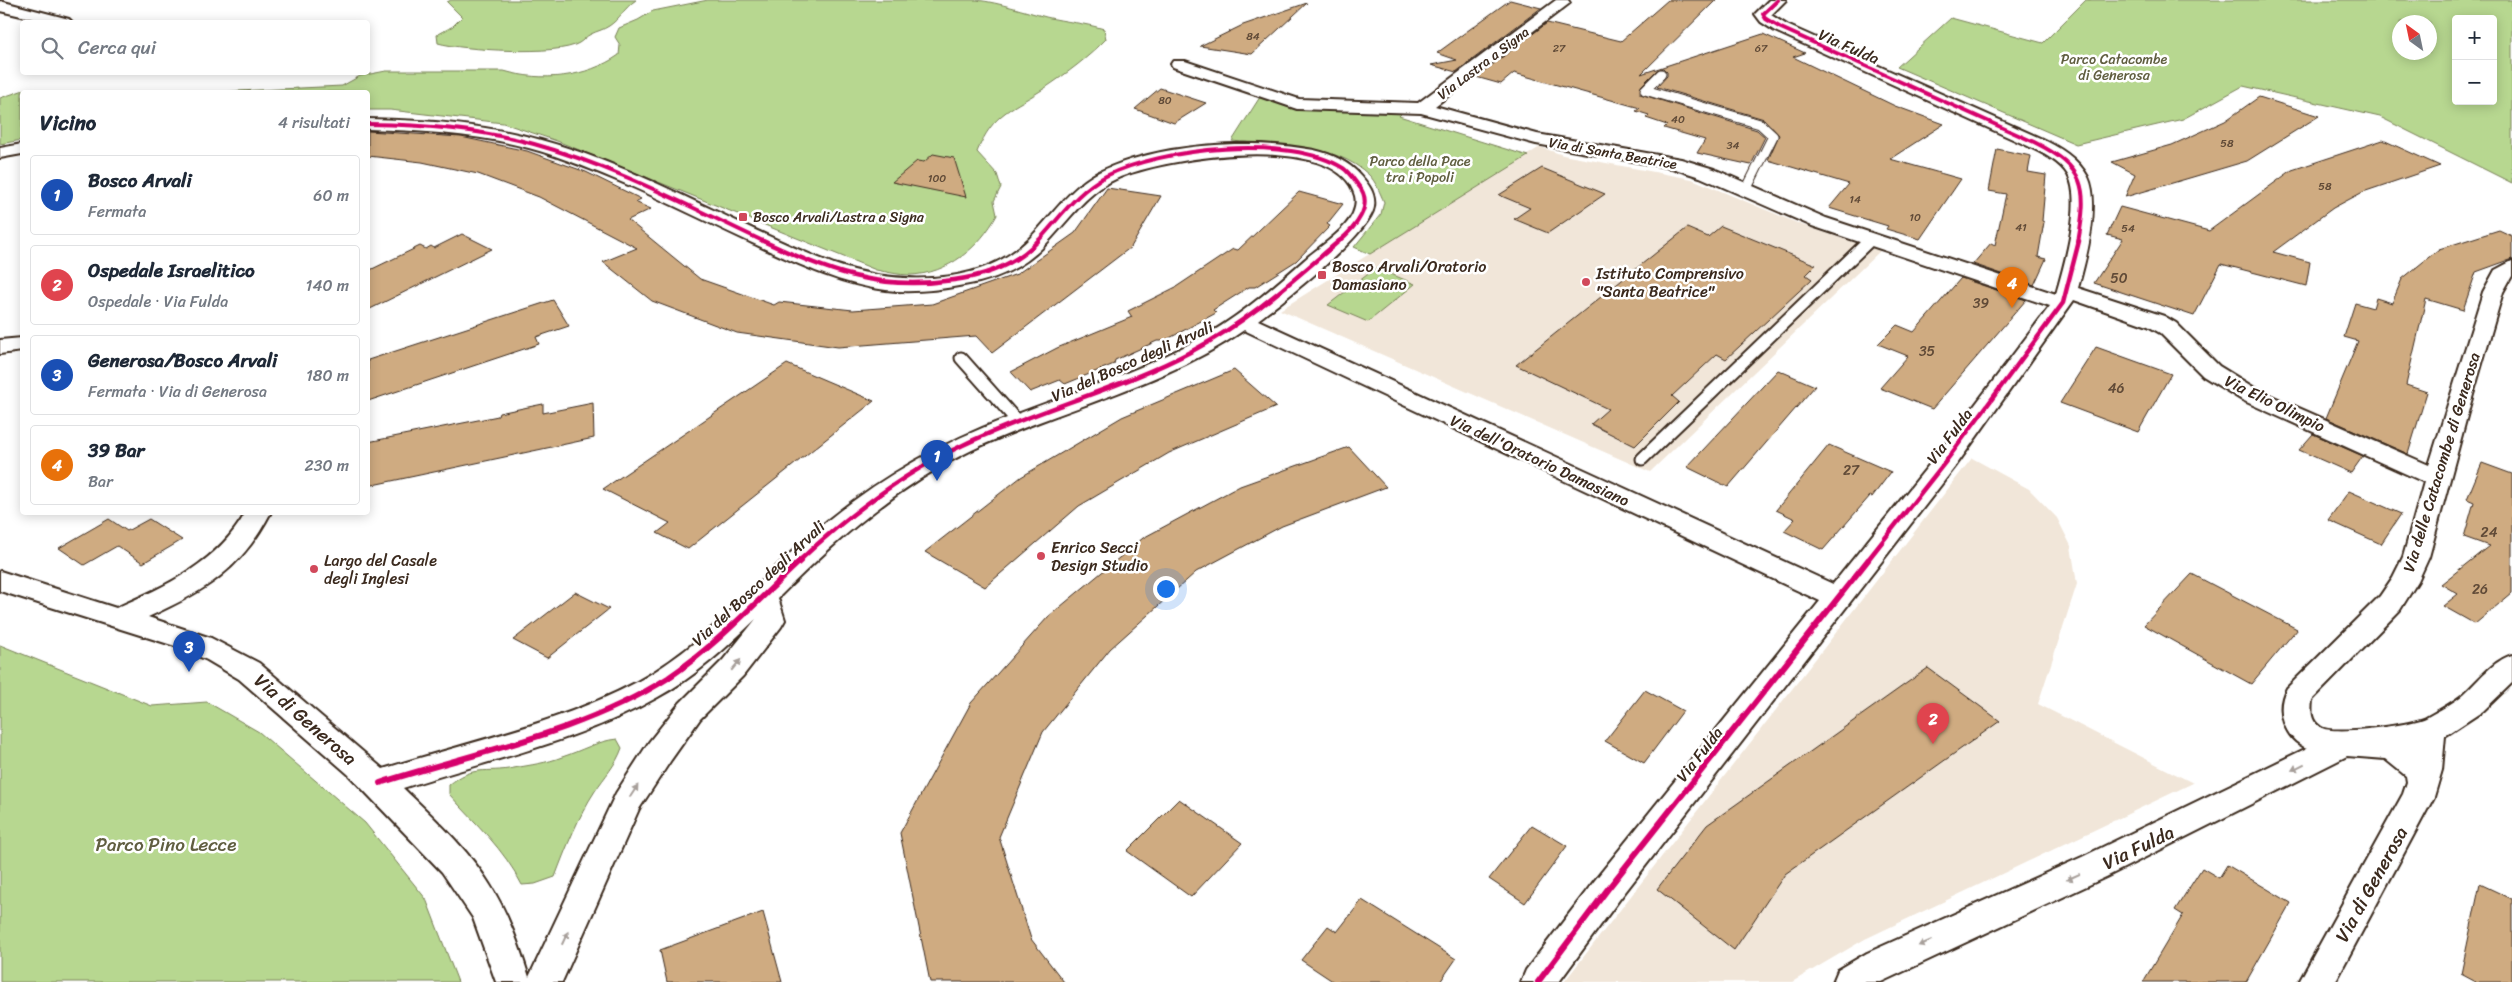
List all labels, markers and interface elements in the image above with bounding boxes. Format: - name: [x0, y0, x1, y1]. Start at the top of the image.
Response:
- north arrow: [2392, 15, 2437, 60]
- map controls: [2452, 15, 2497, 105]
- button: +: [2452, 15, 2497, 60]
- search box: [20, 20, 370, 75]
- street label: Via Lastra a Signa: [1432, 20, 1535, 107]
- street label: Via Fulda: [1813, 20, 1884, 73]
- house number: 84: [1246, 27, 1260, 46]
- text: Cerca qui: [78, 31, 156, 64]
- icon: search: [38, 34, 66, 62]
- house number: 27: [1553, 39, 1566, 58]
- house number: 67: [1755, 39, 1768, 58]
- park label: Parco Catacombe di Generosa: [2061, 47, 2168, 88]
- button: −: [2452, 60, 2497, 105]
- house number: 80: [1158, 91, 1172, 110]
- text: Vicino: [40, 104, 96, 142]
- text: 4 risultati: [278, 108, 350, 137]
- house number: 40: [1671, 110, 1685, 129]
- street label: Via di Santa Beatrice: [1547, 130, 1679, 177]
- house number: 58: [2220, 134, 2234, 153]
- house number: 34: [1727, 136, 1740, 155]
- park label: Parco della Pace tra i Popoli: [1369, 149, 1471, 190]
- text: Bosco Arvali: [88, 164, 192, 197]
- house number: 100: [928, 169, 946, 188]
- house number: 58: [2318, 177, 2332, 196]
- text: 1: [54, 181, 60, 210]
- text: 60 m: [313, 181, 349, 210]
- house number: 14: [1849, 190, 1861, 209]
- text: Fermata: [88, 197, 146, 226]
- place label: Bosco Arvali/Lastra a Signa: [753, 205, 925, 230]
- house number: 10: [1909, 208, 1921, 227]
- marker: Bosco Arvali/Lastra a Signa: [737, 211, 749, 223]
- house number: 41: [2015, 218, 2027, 237]
- house number: 54: [2121, 219, 2135, 238]
- place label: Bosco Arvali/Oratorio Damasiano: [1332, 252, 1486, 299]
- text: Ospedale Israelitico: [88, 254, 255, 287]
- place label: Istituto Comprensivo "Santa Beatrice": [1595, 259, 1744, 306]
- house number: 50: [2110, 266, 2128, 291]
- pin: 4: [1996, 267, 2028, 308]
- marker: Bosco Arvali/Oratorio Damasiano: [1316, 269, 1328, 281]
- text: 2: [52, 271, 62, 300]
- text: 140 m: [306, 271, 349, 300]
- marker: Istituto Comprensivo "Santa Beatrice": [1580, 276, 1592, 288]
- text: Ospedale · Via Fulda: [88, 287, 228, 316]
- house number: 39: [1973, 291, 1990, 316]
- street label: Via del Bosco degli Arvali: [1046, 312, 1219, 410]
- house number: 35: [1919, 339, 1936, 364]
- text: Generosa/Bosco Arvali: [88, 344, 277, 377]
- street label: Via delle Catacombe di Generosa: [2394, 349, 2489, 576]
- text: 3: [53, 361, 61, 390]
- text: 180 m: [306, 361, 349, 390]
- street label: Via Elio Olimpio: [2219, 367, 2330, 440]
- house number: 46: [2108, 376, 2124, 401]
- text: Fermata · Via di Generosa: [88, 377, 267, 406]
- street label: Via Fulda: [1918, 402, 1980, 471]
- street label: Via dell'Oratorio Damasiano: [1445, 406, 1634, 515]
- text: 39 Bar: [88, 434, 144, 467]
- pin: 1: [921, 440, 953, 481]
- text: 4: [52, 451, 62, 480]
- text: 230 m: [304, 451, 349, 480]
- house number: 27: [1843, 458, 1860, 483]
- text: Bar: [88, 467, 113, 496]
- street label: Via del Bosco degli Arvali: [684, 513, 833, 654]
- house number: 24: [2481, 520, 2498, 545]
- place label: Enrico Secci Design Studio: [1051, 533, 1148, 580]
- place label: Largo del Casale degli Inglesi: [324, 546, 437, 593]
- marker: Enrico Secci Design Studio: [1035, 550, 1047, 562]
- marker: Largo del Casale degli Inglesi: [308, 563, 320, 575]
- your location: [1153, 576, 1179, 602]
- house number: 26: [2472, 577, 2488, 602]
- pin: 3: [173, 631, 205, 672]
- one-way arrow: [730, 659, 741, 672]
- street label: Via di Generosa: [246, 665, 365, 774]
- pin: 2: [1917, 703, 1949, 744]
- street label: Via Fulda: [1668, 720, 1731, 789]
- one-way arrow: [2291, 764, 2305, 772]
- one-way arrow: [629, 784, 639, 798]
- street label: Via Fulda: [2097, 816, 2180, 879]
- street label: Via di Generosa: [2326, 820, 2417, 948]
- park label: Parco Pino Lecce: [96, 828, 236, 861]
- one-way arrow: [2066, 873, 2080, 881]
- one-way arrow: [561, 931, 569, 945]
- one-way arrow: [1918, 940, 1932, 948]

